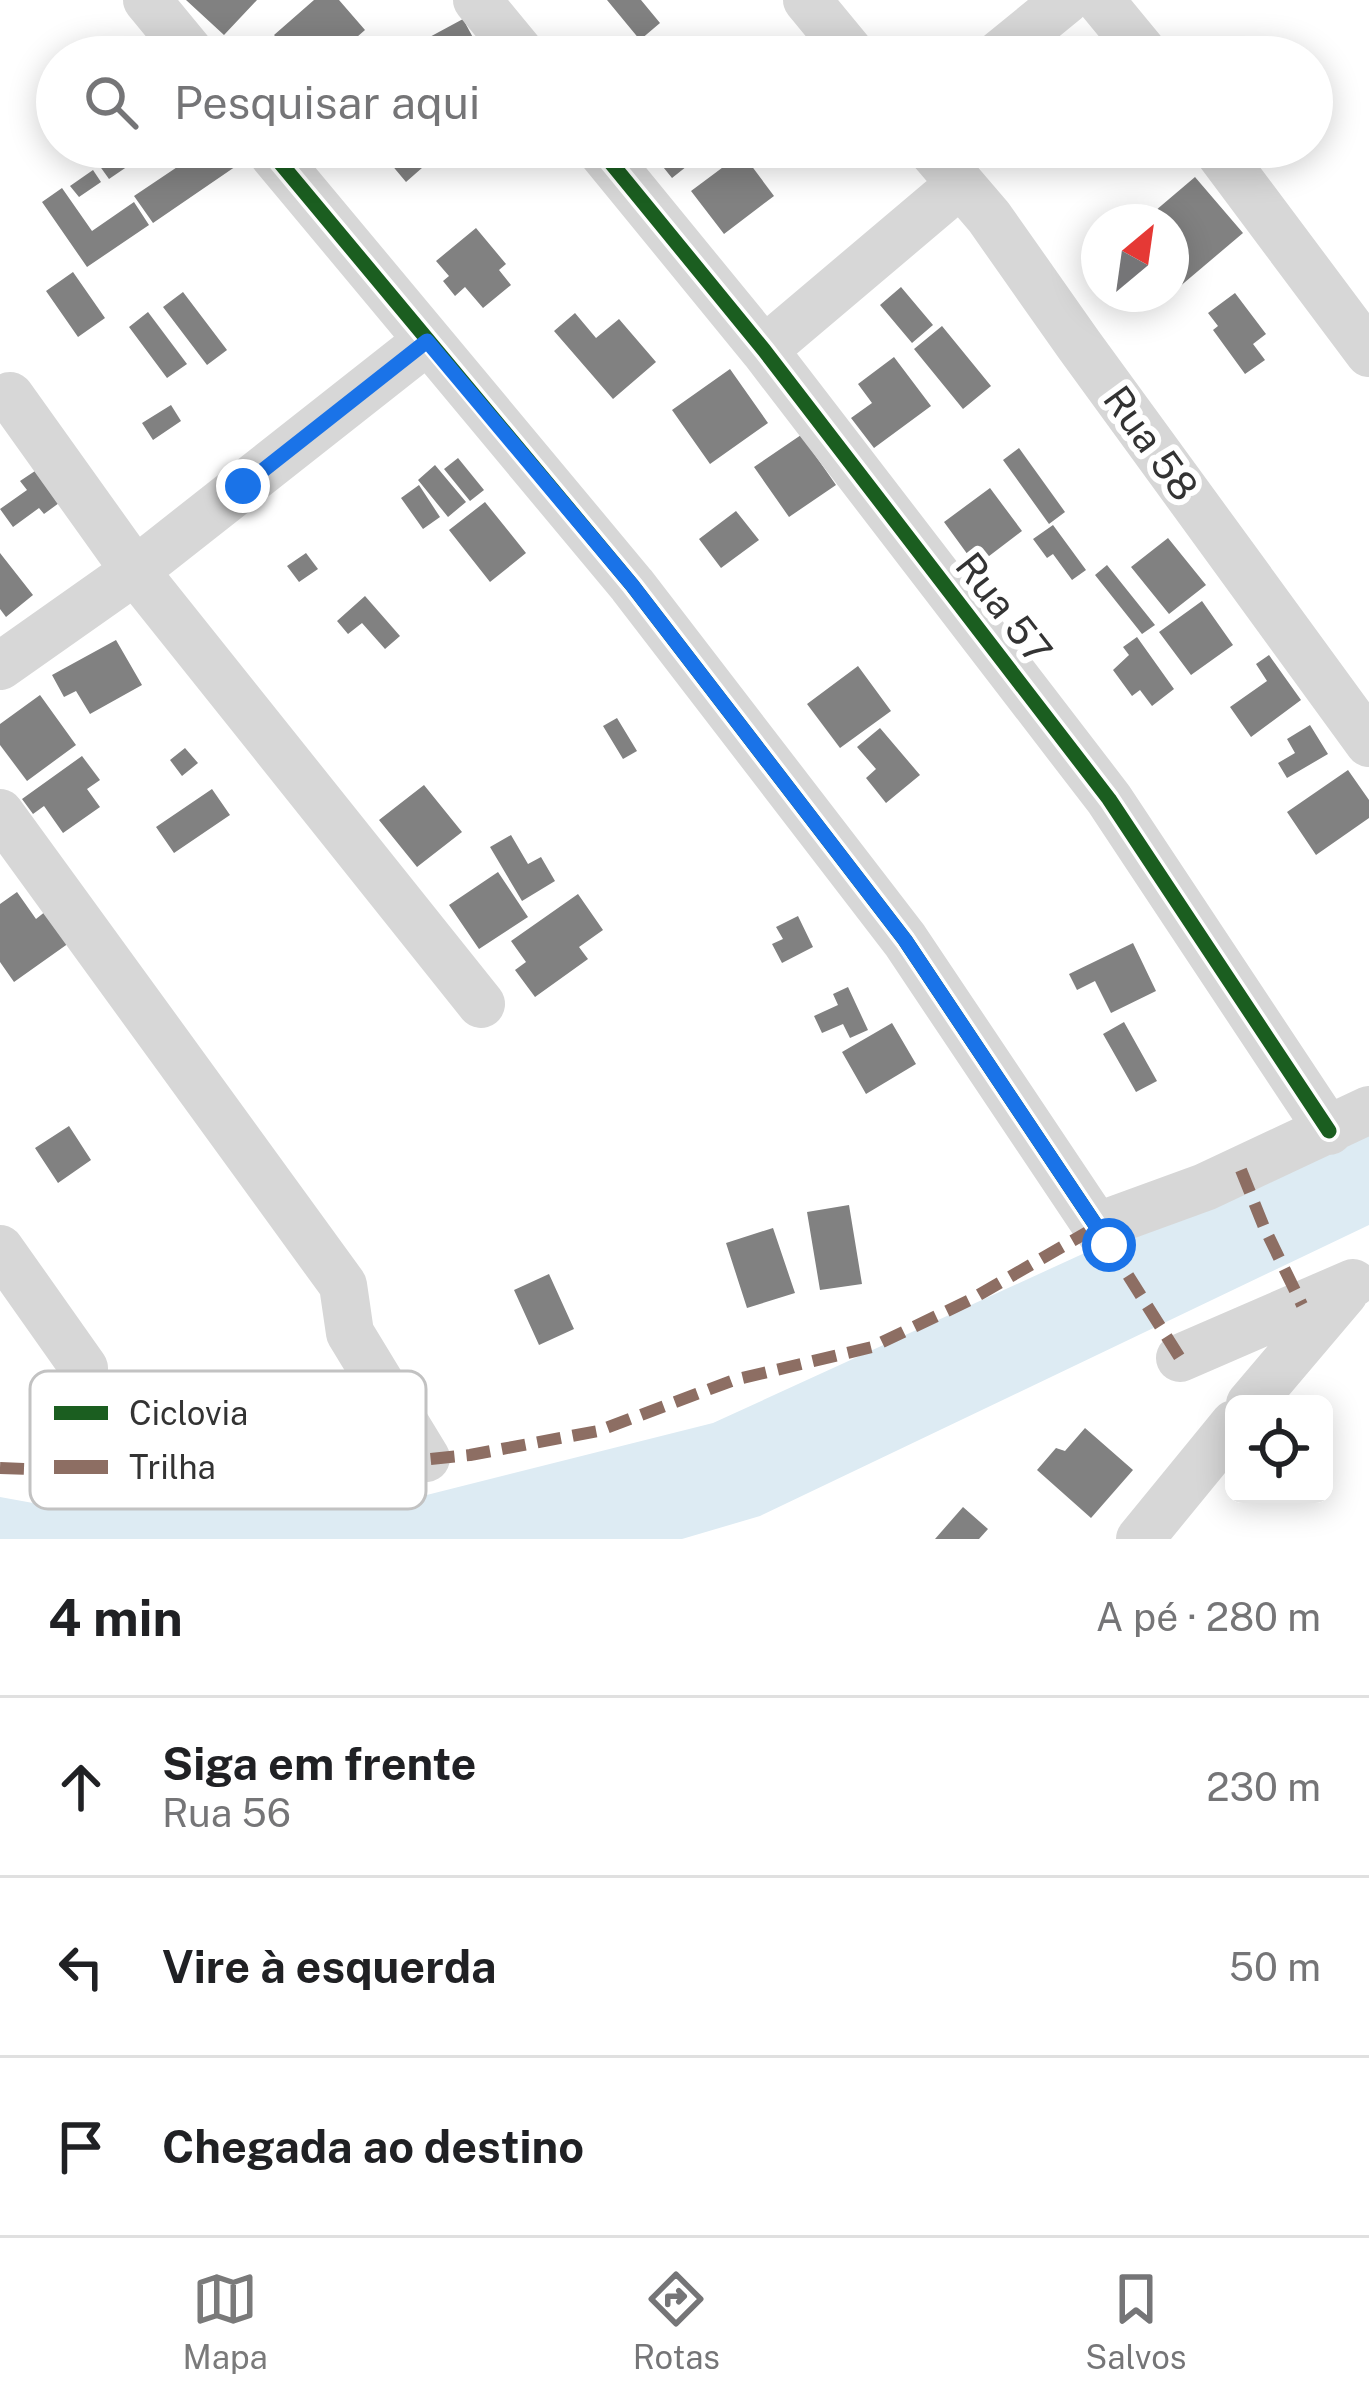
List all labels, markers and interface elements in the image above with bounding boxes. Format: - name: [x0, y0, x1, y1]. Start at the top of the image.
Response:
- search box: [36, 36, 1333, 168]
- icon: search: [78, 69, 144, 135]
- text: Pesquisar aqui: [174, 76, 480, 129]
- north arrow: [1081, 204, 1189, 312]
- street label: Rua 58: [1094, 377, 1208, 509]
- route end: [216, 459, 270, 513]
- street label: Rua 57: [946, 543, 1062, 673]
- route start: [1082, 1218, 1136, 1272]
- legend: [30, 1371, 426, 1509]
- text: Ciclovia: [129, 1394, 248, 1432]
- map controls: [1225, 1395, 1333, 1503]
- button: locate: [1225, 1395, 1333, 1503]
- text: Trilha: [129, 1448, 216, 1486]
- text: 4 min: [48, 1588, 183, 1647]
- text: A pé · 280 m: [1096, 1594, 1321, 1640]
- text: Siga em frente: [162, 1737, 476, 1790]
- icon: ahead: [48, 1754, 114, 1820]
- text: 230 m: [1206, 1764, 1321, 1810]
- text: Rua 56: [162, 1790, 291, 1836]
- icon: left: [48, 1934, 114, 2000]
- text: Vire à esquerda: [162, 1940, 497, 1993]
- text: 50 m: [1229, 1944, 1321, 1990]
- icon: arrive: [48, 2114, 114, 2180]
- text: Chegada ao destino: [162, 2120, 584, 2173]
- tab: Mapa: [183, 2266, 268, 2376]
- tab: Rotas: [633, 2266, 720, 2376]
- tab: Salvos: [1085, 2266, 1186, 2376]

